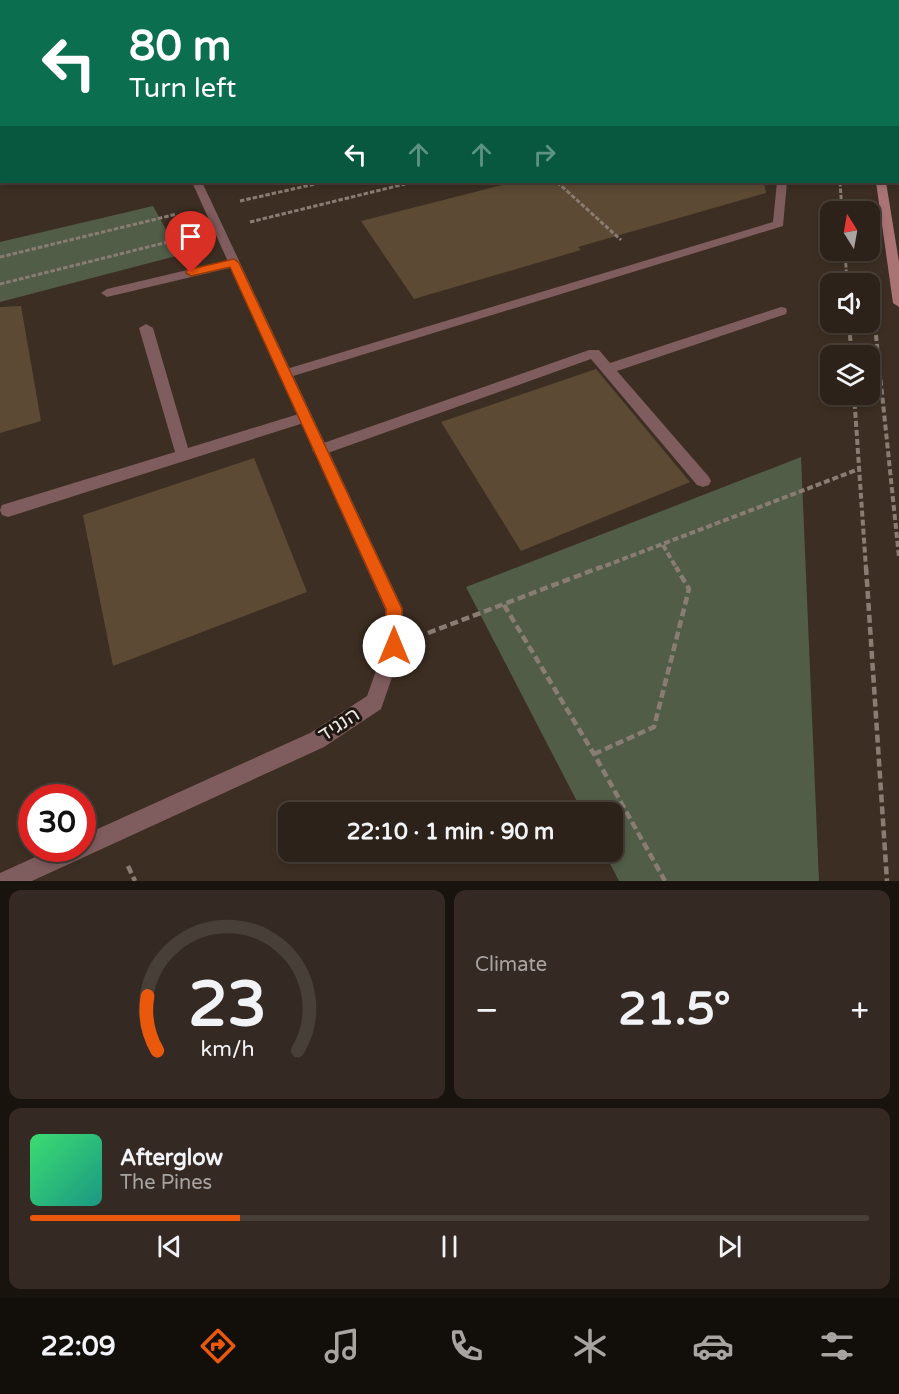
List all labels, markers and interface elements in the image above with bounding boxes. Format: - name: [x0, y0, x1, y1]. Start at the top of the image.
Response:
- text: 80 m: [129, 21, 231, 72]
- icon: left: [30, 24, 108, 102]
- text: Turn left: [129, 72, 236, 105]
- icon: left: [339, 138, 372, 171]
- icon: ahead: [402, 138, 435, 171]
- icon: ahead: [465, 138, 498, 171]
- icon: right: [528, 138, 561, 171]
- north arrow: [820, 201, 880, 261]
- map controls: [820, 201, 880, 405]
- pin: [165, 211, 216, 273]
- icon: arrive: [174, 220, 207, 253]
- button: sound: [820, 273, 880, 333]
- button: layers: [820, 345, 880, 405]
- position arrow: [362, 614, 426, 678]
- street label: הנגיד: [314, 703, 364, 747]
- speed limit sign: 30: [18, 784, 96, 862]
- text: 22:10 · 1 min · 90 m: [347, 819, 554, 845]
- text: Climate: [475, 953, 547, 977]
- text: 23: [188, 968, 266, 1043]
- text: 21.5°: [618, 983, 731, 1037]
- text: −: [475, 991, 499, 1030]
- text: +: [850, 991, 869, 1030]
- text: km/h: [200, 1037, 254, 1063]
- text: Afterglow: [120, 1145, 223, 1171]
- text: The Pines: [120, 1171, 212, 1195]
- icon: previous: [153, 1230, 186, 1263]
- icon: pause: [433, 1230, 466, 1263]
- icon: next: [713, 1230, 746, 1263]
- icon: directions: [197, 1325, 239, 1367]
- icon: music: [321, 1325, 363, 1367]
- icon: phone: [445, 1325, 487, 1367]
- icon: climate: [569, 1325, 611, 1367]
- icon: car: [692, 1325, 734, 1367]
- icon: filters: [816, 1325, 858, 1367]
- text: 22:09: [41, 1330, 116, 1363]

